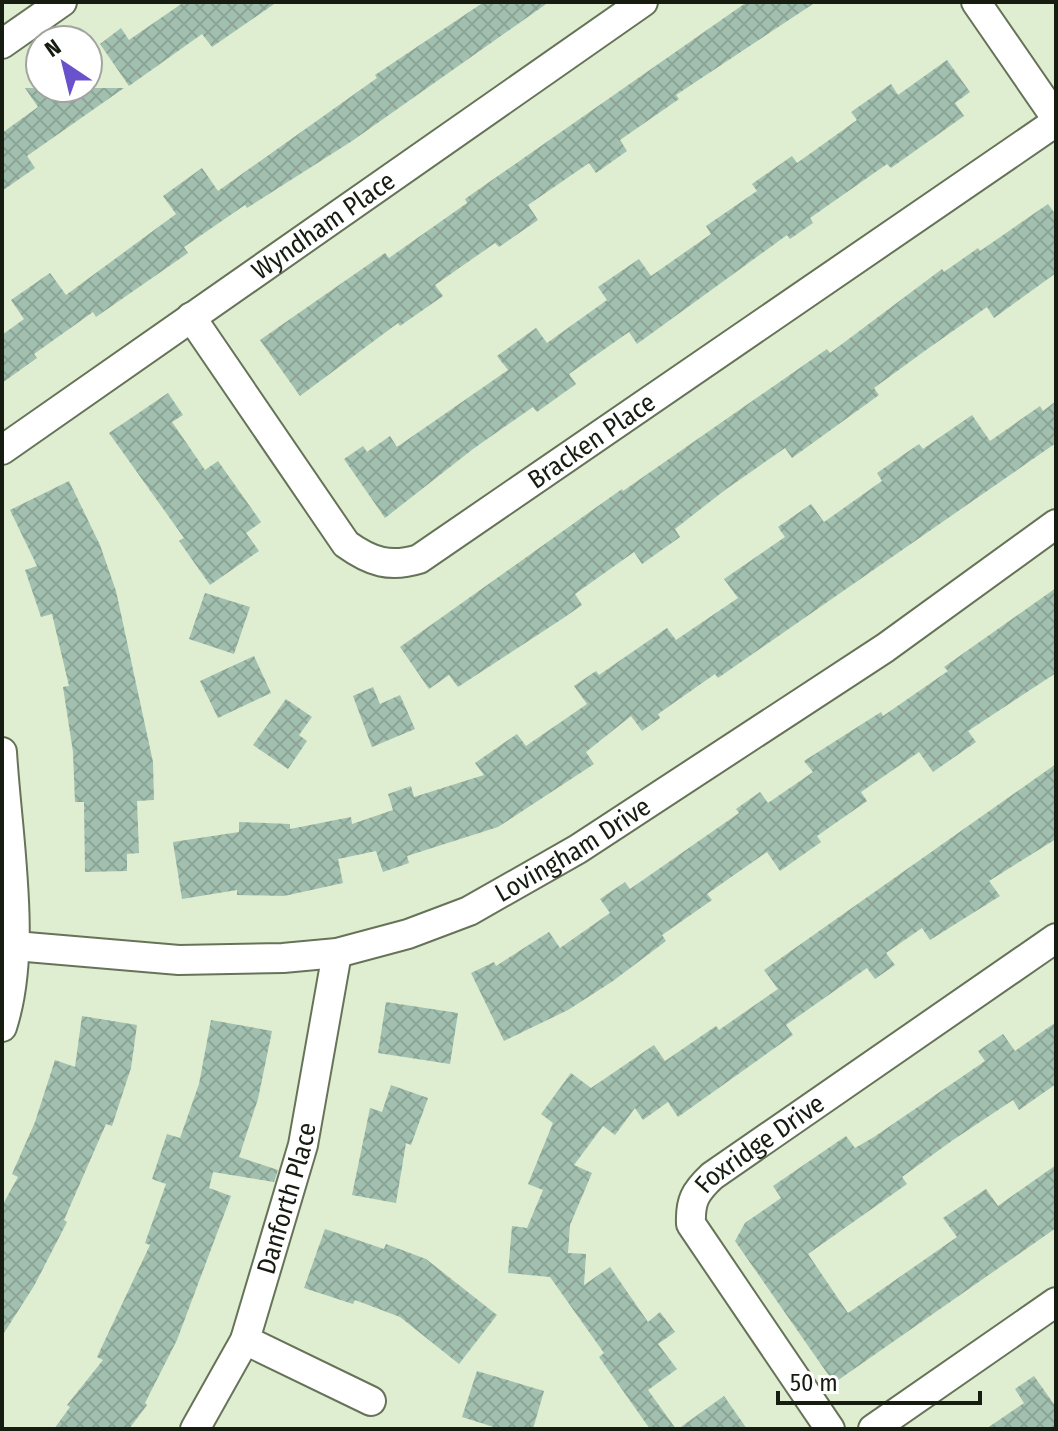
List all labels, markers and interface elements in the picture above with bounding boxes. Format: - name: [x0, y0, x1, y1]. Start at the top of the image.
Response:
- north arrow: [24, 24, 104, 104]
- text: N: [40, 33, 66, 63]
- street label: Wyndham Place: [246, 165, 401, 287]
- street label: Bracken Place: [522, 387, 661, 496]
- street label: Lovingham Drive: [490, 791, 656, 909]
- street label: Foxridge Drive: [688, 1088, 830, 1200]
- street label: Danforth Place: [250, 1120, 323, 1278]
- scale bar: [778, 1355, 980, 1405]
- text: 50 m: [790, 1369, 838, 1397]

